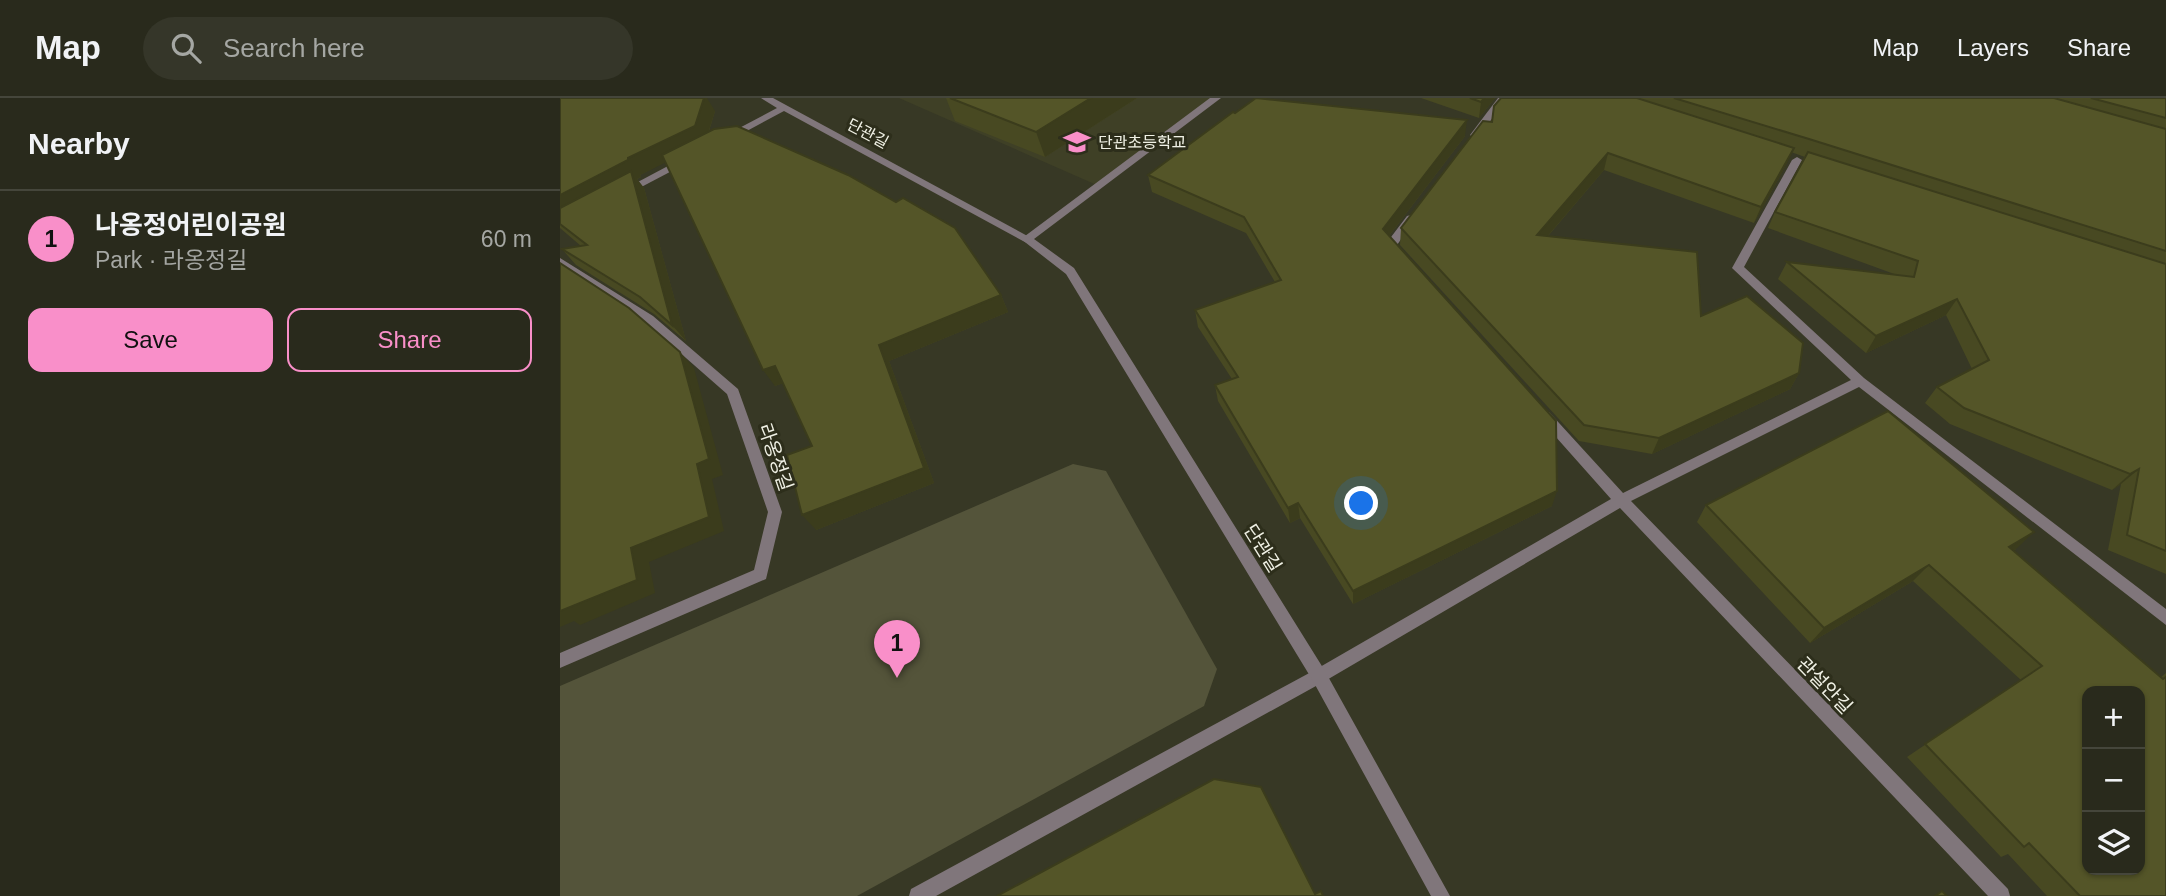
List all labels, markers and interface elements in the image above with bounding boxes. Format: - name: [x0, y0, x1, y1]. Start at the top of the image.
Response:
- search box: [143, 17, 633, 80]
- text: Map: [35, 29, 101, 66]
- icon: search: [167, 29, 205, 67]
- text: Search here: [223, 33, 365, 63]
- text: Map: [1872, 34, 1919, 61]
- text: Layers: [1957, 34, 2029, 61]
- text: Share: [2067, 34, 2131, 61]
- street label: 단관길: [844, 116, 891, 151]
- text: Nearby: [28, 127, 130, 160]
- school or university icon: 단관초등학교: [1062, 127, 1092, 157]
- place label: 단관초등학교: [1098, 134, 1186, 151]
- text: 나옹정어린이공원: [95, 210, 286, 240]
- text: 1: [45, 226, 57, 252]
- text: 60 m: [481, 226, 532, 252]
- text: Park · 라옹정길: [95, 247, 247, 273]
- button: Save: [28, 308, 273, 372]
- button: Share: [287, 308, 532, 372]
- street label: 라옹정길: [754, 421, 797, 494]
- your location: [1344, 486, 1378, 520]
- street label: 단관길: [1240, 520, 1285, 576]
- pin: 1: [874, 620, 920, 678]
- street label: 관설안길: [1793, 653, 1856, 718]
- map controls: [2082, 686, 2145, 875]
- button: +: [2082, 686, 2145, 749]
- button: −: [2082, 749, 2145, 812]
- button: layers: [2082, 812, 2145, 875]

